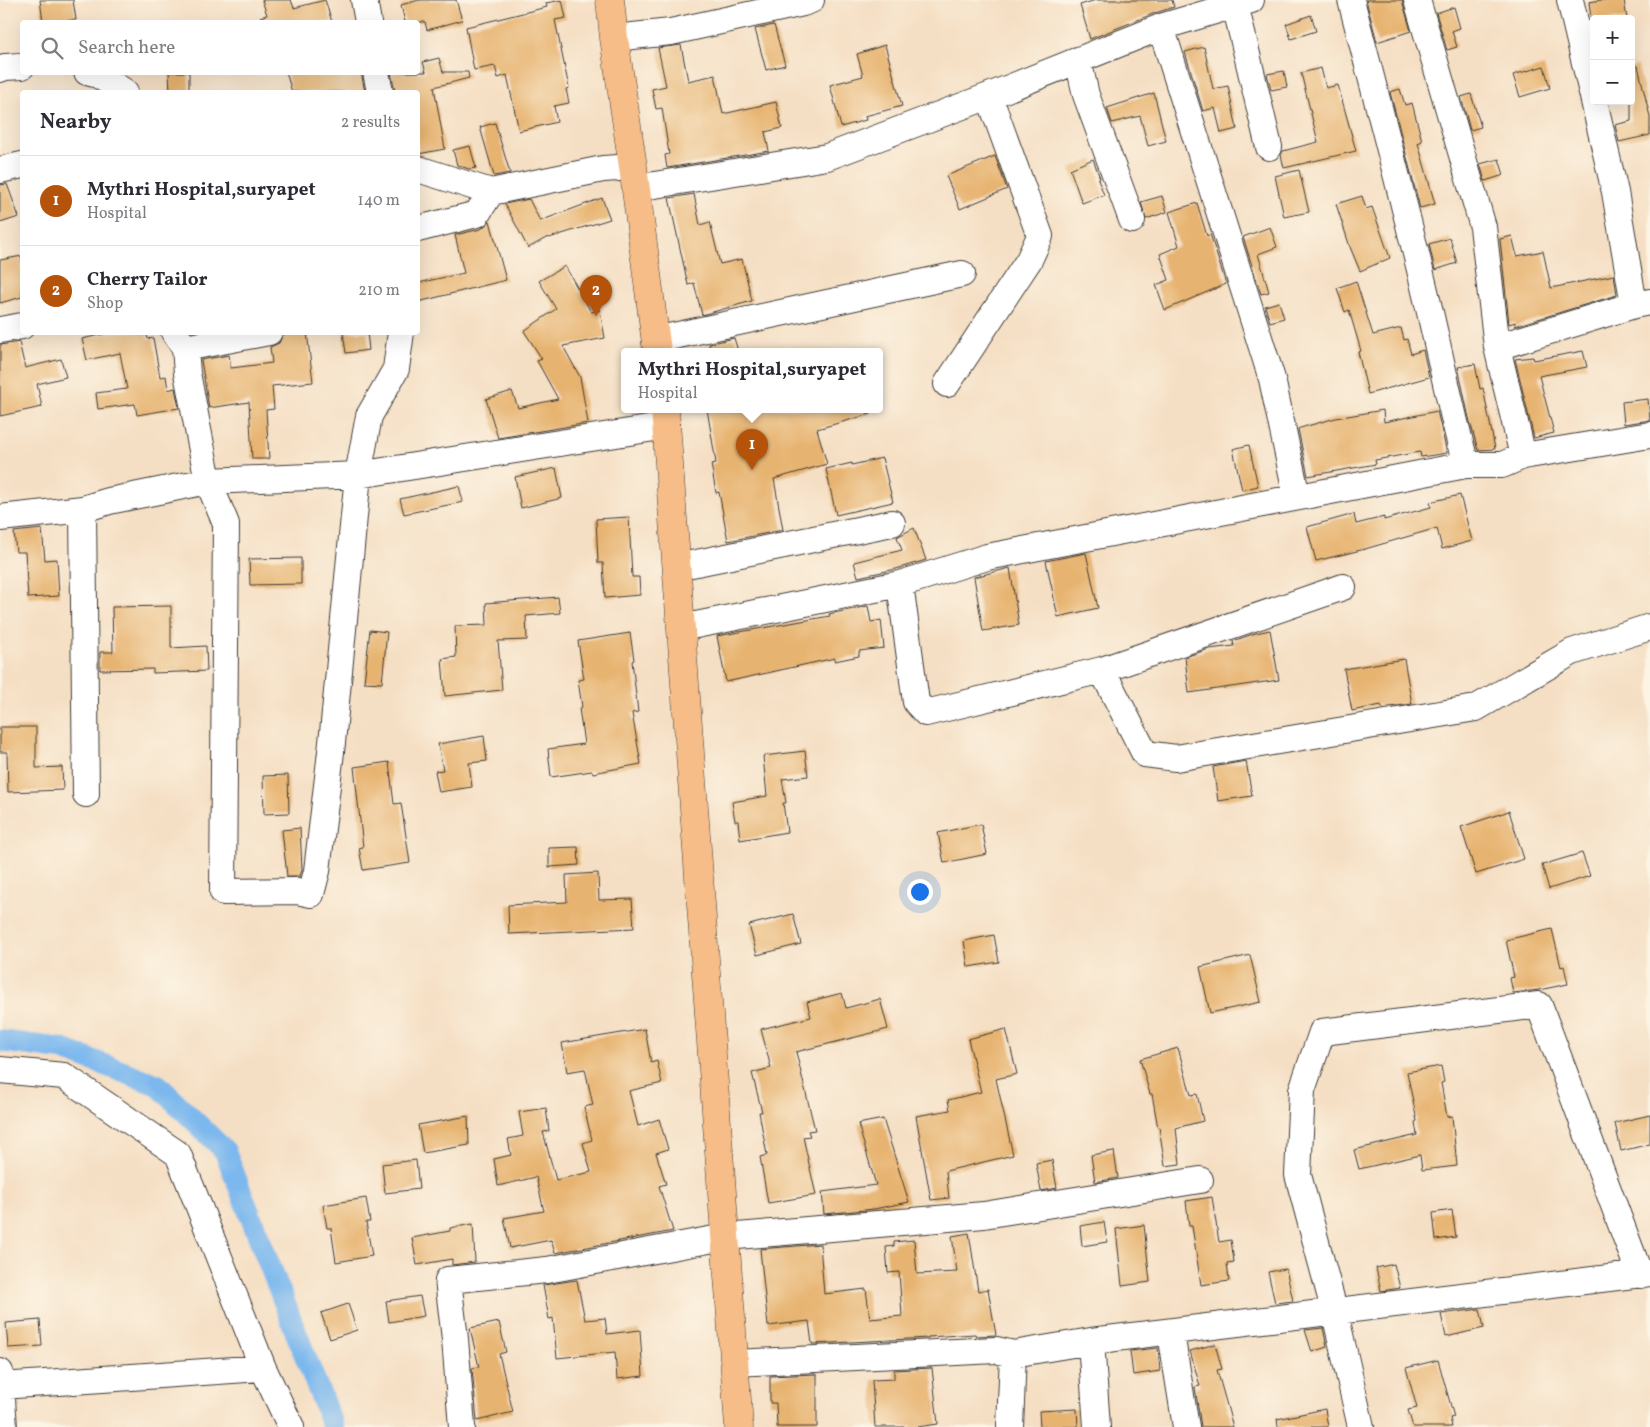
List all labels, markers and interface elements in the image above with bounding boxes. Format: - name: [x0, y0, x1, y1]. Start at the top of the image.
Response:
- map controls: [1590, 15, 1635, 105]
- button: +: [1590, 15, 1635, 60]
- search box: [20, 20, 420, 75]
- icon: search: [38, 34, 66, 62]
- text: Search here: [78, 35, 175, 61]
- button: −: [1590, 60, 1635, 105]
- text: Nearby: [40, 108, 111, 137]
- text: 2 results: [341, 112, 400, 134]
- text: Mythri Hospital,suryapet: [87, 177, 316, 203]
- text: 1: [53, 190, 59, 212]
- text: 140 m: [358, 190, 400, 212]
- text: Hospital: [87, 203, 147, 225]
- text: Cherry Tailor: [87, 267, 207, 293]
- pin: 2: [580, 275, 612, 316]
- text: 2: [52, 280, 60, 302]
- text: 210 m: [358, 280, 400, 302]
- text: Shop: [87, 293, 123, 315]
- popup: [621, 348, 883, 413]
- text: Mythri Hospital,suryapet: [638, 357, 866, 383]
- text: Hospital: [638, 383, 697, 405]
- pin: 1: [736, 429, 768, 470]
- your location: [907, 879, 933, 905]

